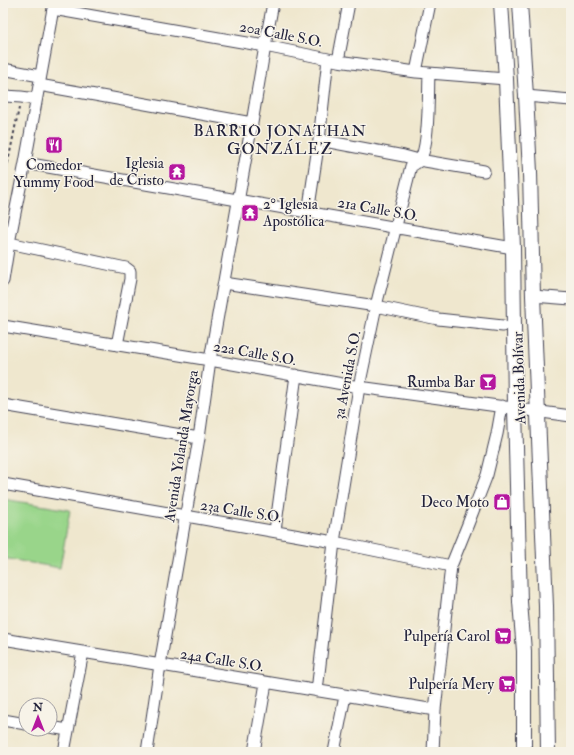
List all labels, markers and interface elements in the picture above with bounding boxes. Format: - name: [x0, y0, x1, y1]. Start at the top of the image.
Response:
- street label: 20a Calle S.O.: [238, 17, 324, 52]
- district label: BARRIO JONATHAN GONZÁLEZ: [193, 121, 367, 159]
- restaurant icon: Comedor Yummy Food: [44, 135, 64, 155]
- place label: Iglesia de Cristo: [110, 154, 165, 190]
- place label: Comedor Yummy Food: [14, 156, 95, 192]
- temple icon: Iglesia de Cristo: [167, 162, 187, 182]
- street label: 21a Calle S.O.: [336, 193, 420, 226]
- place label: 2° Iglesia Apostólica: [262, 195, 325, 232]
- temple icon: 2° Iglesia Apostólica: [240, 203, 260, 223]
- street label: 3a Avenida S.O.: [330, 329, 365, 421]
- street label: Avenida Bolívar: [508, 331, 531, 426]
- street label: 22a Calle S.O.: [212, 337, 298, 370]
- street label: Avenida Yolanda Mayorga: [160, 368, 203, 524]
- bar icon: Rumba Bar: [478, 372, 498, 392]
- place label: Rumba Bar: [407, 373, 475, 392]
- shop icon: Deco Moto: [492, 492, 512, 512]
- place label: Deco Moto: [421, 493, 489, 512]
- street label: 23a Calle S.O.: [199, 496, 283, 527]
- supermarket icon: Pulpería Carol: [493, 626, 513, 646]
- place label: Pulpería Carol: [403, 627, 490, 647]
- street label: 24a Calle S.O.: [179, 645, 265, 676]
- supermarket icon: Pulpería Mery: [497, 674, 517, 694]
- place label: Pulpería Mery: [408, 675, 494, 695]
- north arrow: [18, 697, 58, 737]
- text: N: [32, 701, 44, 714]

